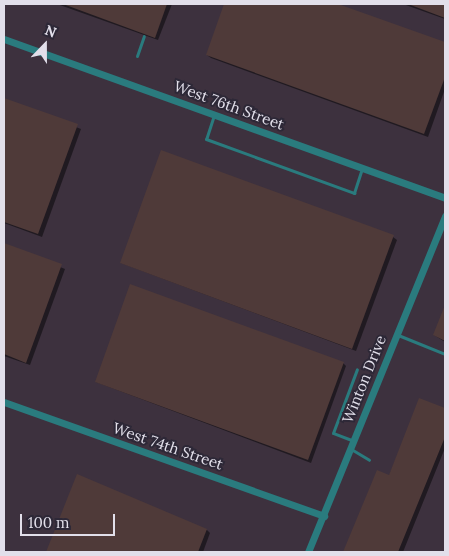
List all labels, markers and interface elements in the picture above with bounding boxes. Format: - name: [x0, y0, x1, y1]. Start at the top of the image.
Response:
- north arrow: [20, 20, 70, 70]
- text: N: [42, 21, 59, 41]
- street label: West 76th Street: [171, 77, 287, 133]
- street label: Winton Drive: [338, 333, 390, 425]
- street label: West 74th Street: [111, 419, 225, 473]
- scale bar: [22, 504, 118, 536]
- text: 100 m: [28, 513, 69, 532]

